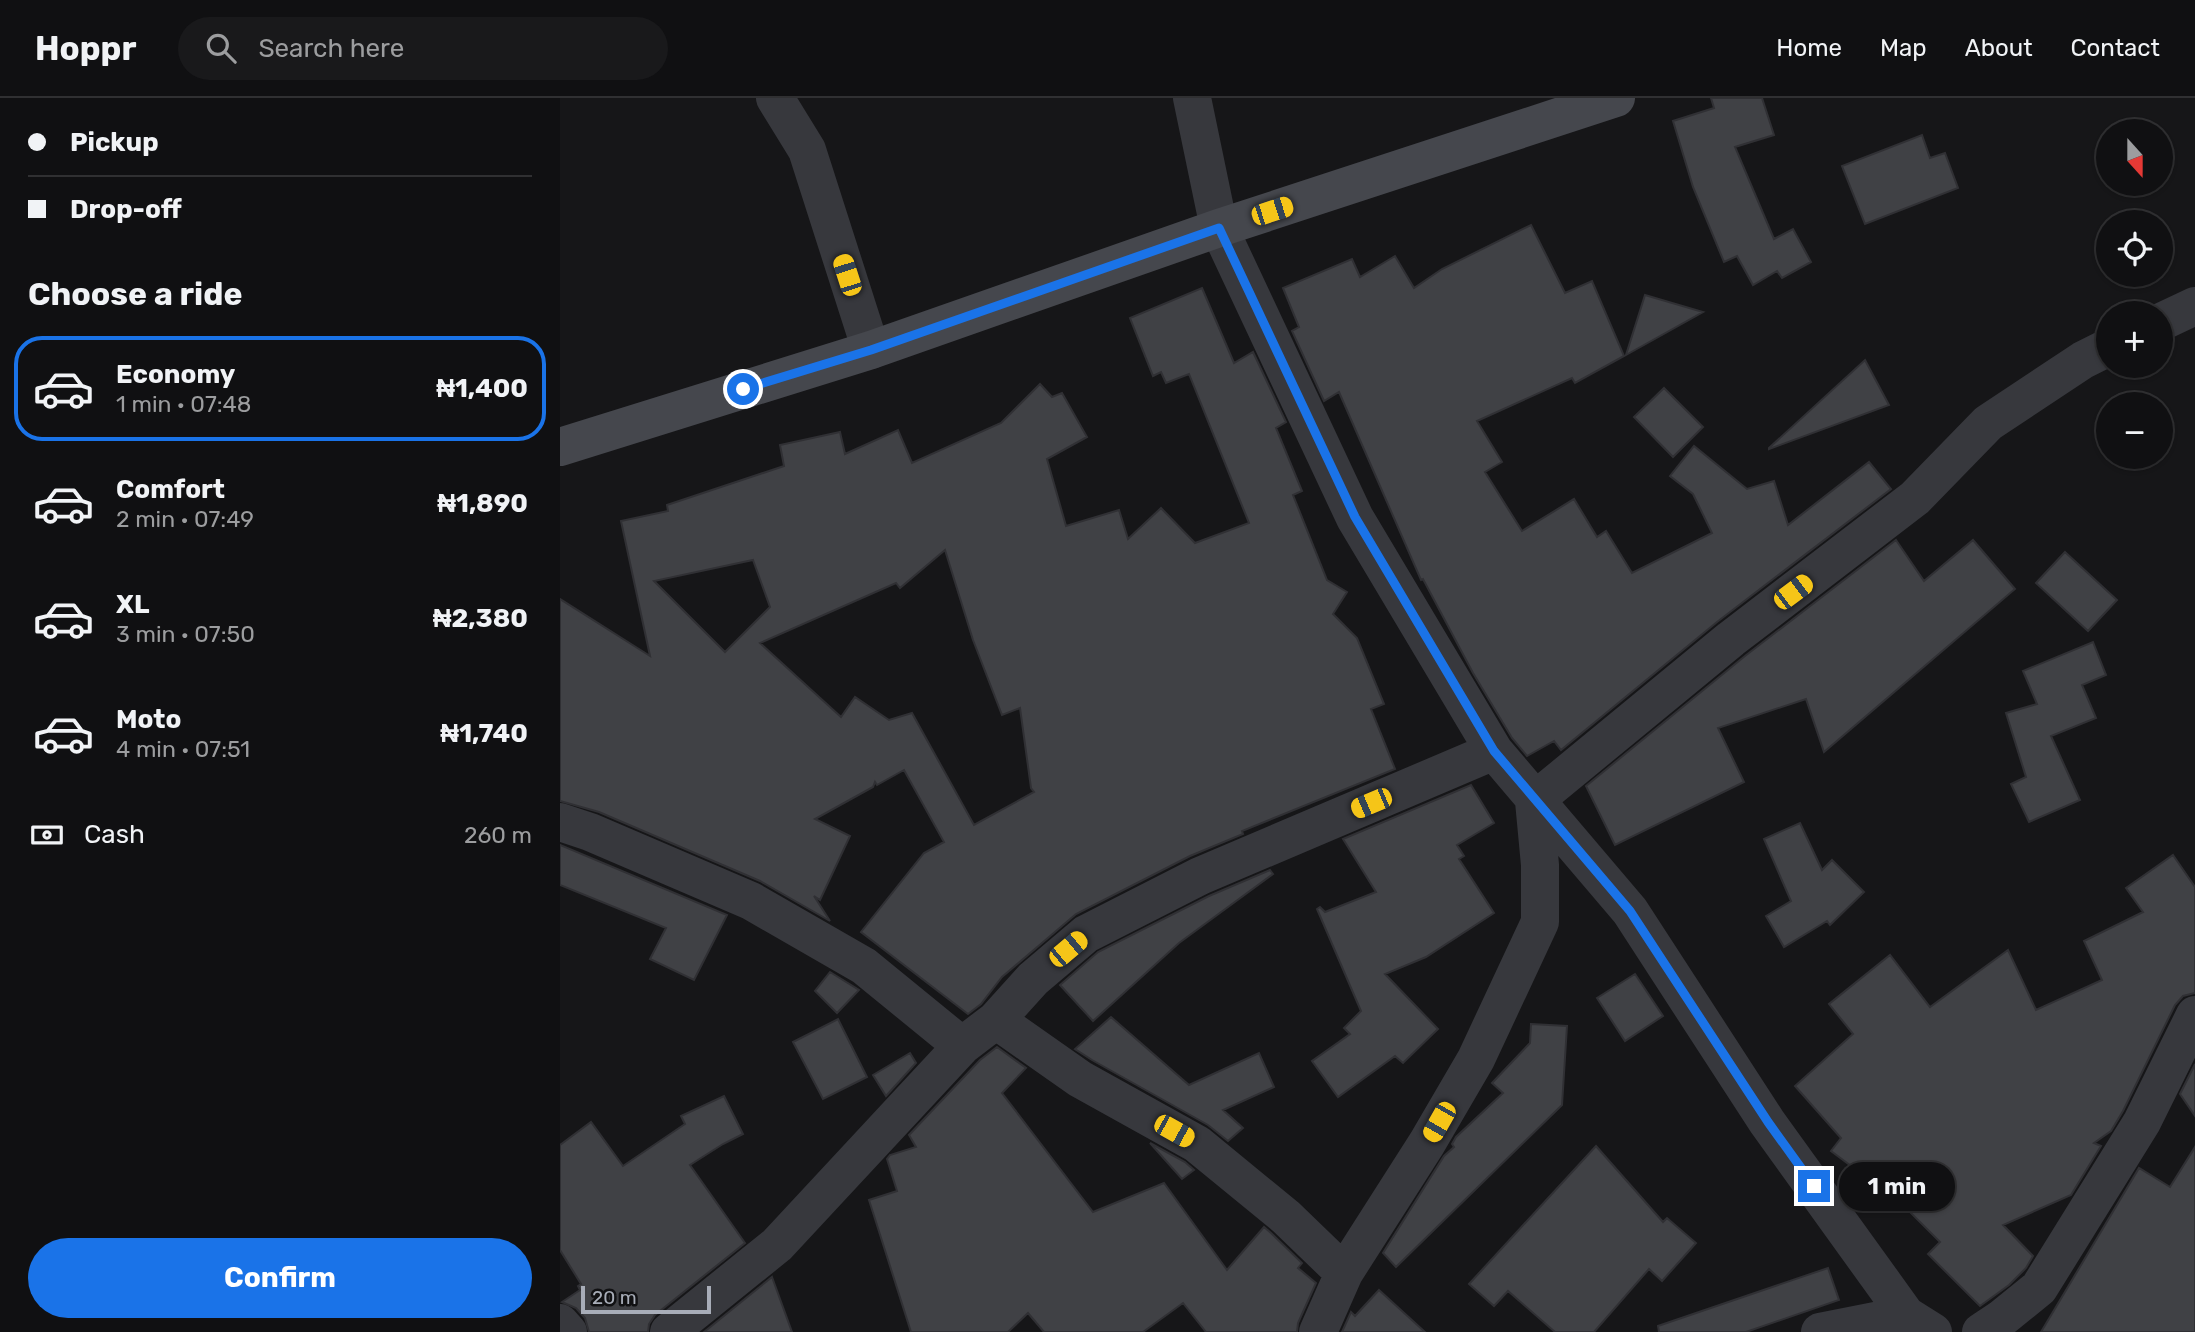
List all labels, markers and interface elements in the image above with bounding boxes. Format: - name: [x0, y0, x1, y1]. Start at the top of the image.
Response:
- search box: [178, 17, 668, 80]
- text: Hoppr: [35, 29, 136, 68]
- icon: search: [202, 29, 240, 67]
- text: Search here: [258, 33, 404, 64]
- text: Home: [1776, 34, 1842, 62]
- text: Map: [1880, 34, 1927, 62]
- text: About: [1965, 34, 2033, 62]
- text: Contact: [2071, 34, 2160, 62]
- north arrow: [2096, 119, 2174, 196]
- map controls: [2096, 119, 2173, 469]
- text: Pickup: [70, 127, 159, 158]
- text: Drop-off: [70, 194, 182, 225]
- car: [1249, 195, 1296, 227]
- button: locate: [2096, 210, 2173, 287]
- car: [831, 252, 864, 298]
- text: Choose a ride: [28, 275, 242, 313]
- button: +: [2096, 301, 2173, 378]
- icon: car: [32, 357, 95, 420]
- text: Economy: [116, 359, 235, 390]
- text: ₦1,400: [436, 373, 528, 404]
- route start: [727, 373, 759, 405]
- text: 1 min · 07:48: [116, 390, 252, 418]
- button: −: [2096, 392, 2173, 469]
- icon: car: [32, 472, 95, 535]
- text: Comfort: [116, 474, 225, 505]
- text: ₦1,890: [437, 488, 528, 519]
- text: 2 min · 07:49: [116, 505, 254, 533]
- car: [1770, 571, 1817, 613]
- icon: car: [32, 587, 95, 650]
- text: XL: [116, 589, 149, 620]
- text: ₦2,380: [433, 603, 528, 634]
- text: 3 min · 07:50: [116, 620, 255, 648]
- icon: car: [32, 702, 95, 765]
- text: Moto: [116, 704, 181, 735]
- text: ₦1,740: [440, 718, 528, 749]
- text: 4 min · 07:51: [116, 735, 250, 763]
- car: [1348, 785, 1395, 821]
- icon: cash: [28, 816, 66, 854]
- text: Cash: [84, 819, 145, 850]
- text: 260 m: [464, 821, 532, 849]
- car: [1046, 927, 1091, 971]
- car: [1420, 1099, 1459, 1145]
- car: [1151, 1112, 1198, 1150]
- callout: 1 min: [1838, 1162, 1954, 1210]
- route end: [1798, 1170, 1830, 1202]
- text: 1 min: [1868, 1172, 1926, 1200]
- button: Confirm: [28, 1238, 532, 1318]
- scale bar: [581, 1283, 710, 1315]
- text: 20 m: [592, 1286, 637, 1309]

